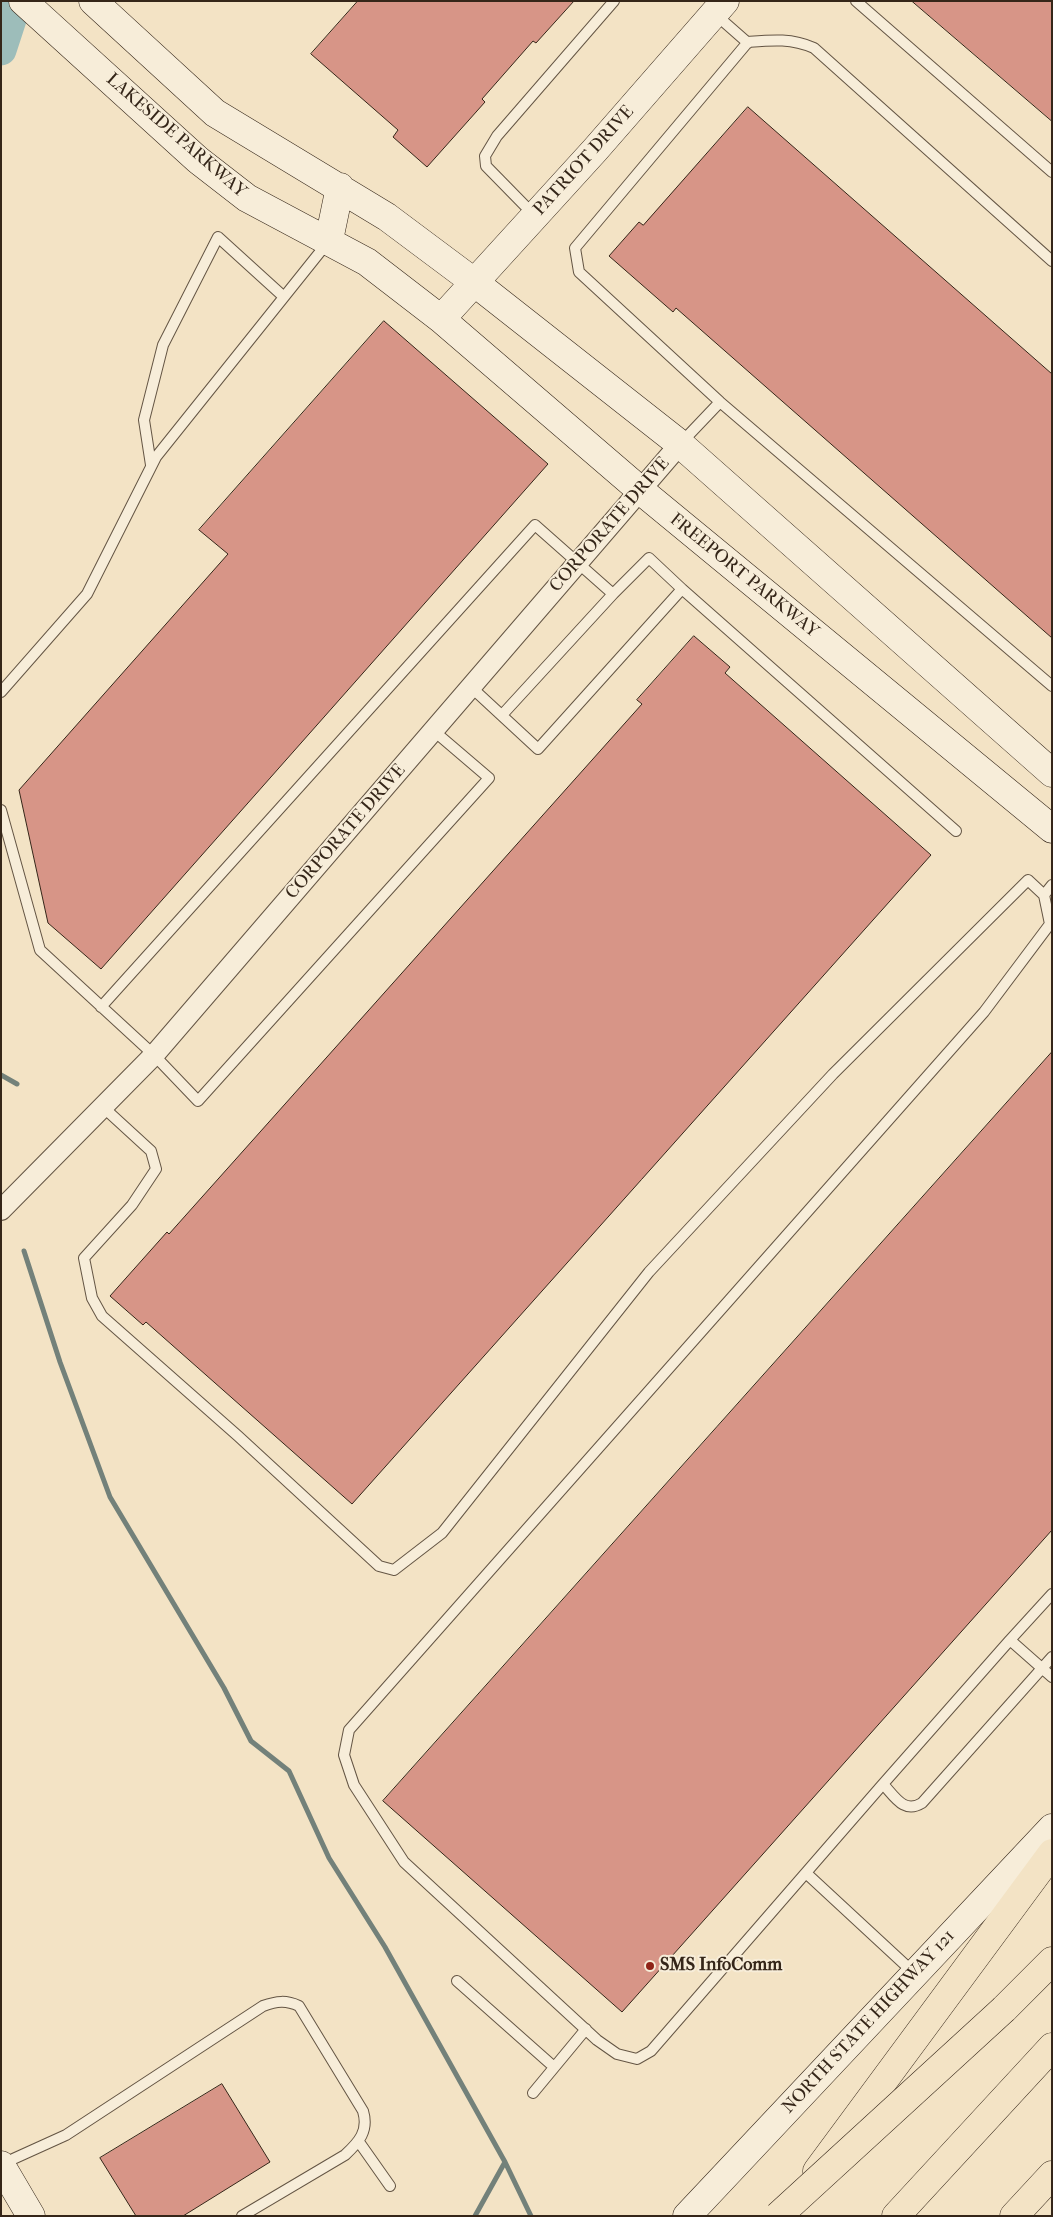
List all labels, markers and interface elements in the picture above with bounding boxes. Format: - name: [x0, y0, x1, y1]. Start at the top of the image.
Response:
- street label: LAKESIDE PARKWAY: [101, 69, 251, 203]
- street label: PATRIOT DRIVE: [529, 102, 639, 220]
- street label: CORPORATE DRIVE: [545, 453, 675, 597]
- street label: FREEPORT PARKWAY: [665, 509, 823, 643]
- street label: CORPORATE DRIVE: [281, 760, 411, 904]
- street label: NORTH STATE HIGHWAY 121: [778, 1926, 960, 2118]
- place label: SMS InfoComm: [660, 1955, 782, 1977]
- marker: SMS InfoComm: [644, 1960, 656, 1972]

